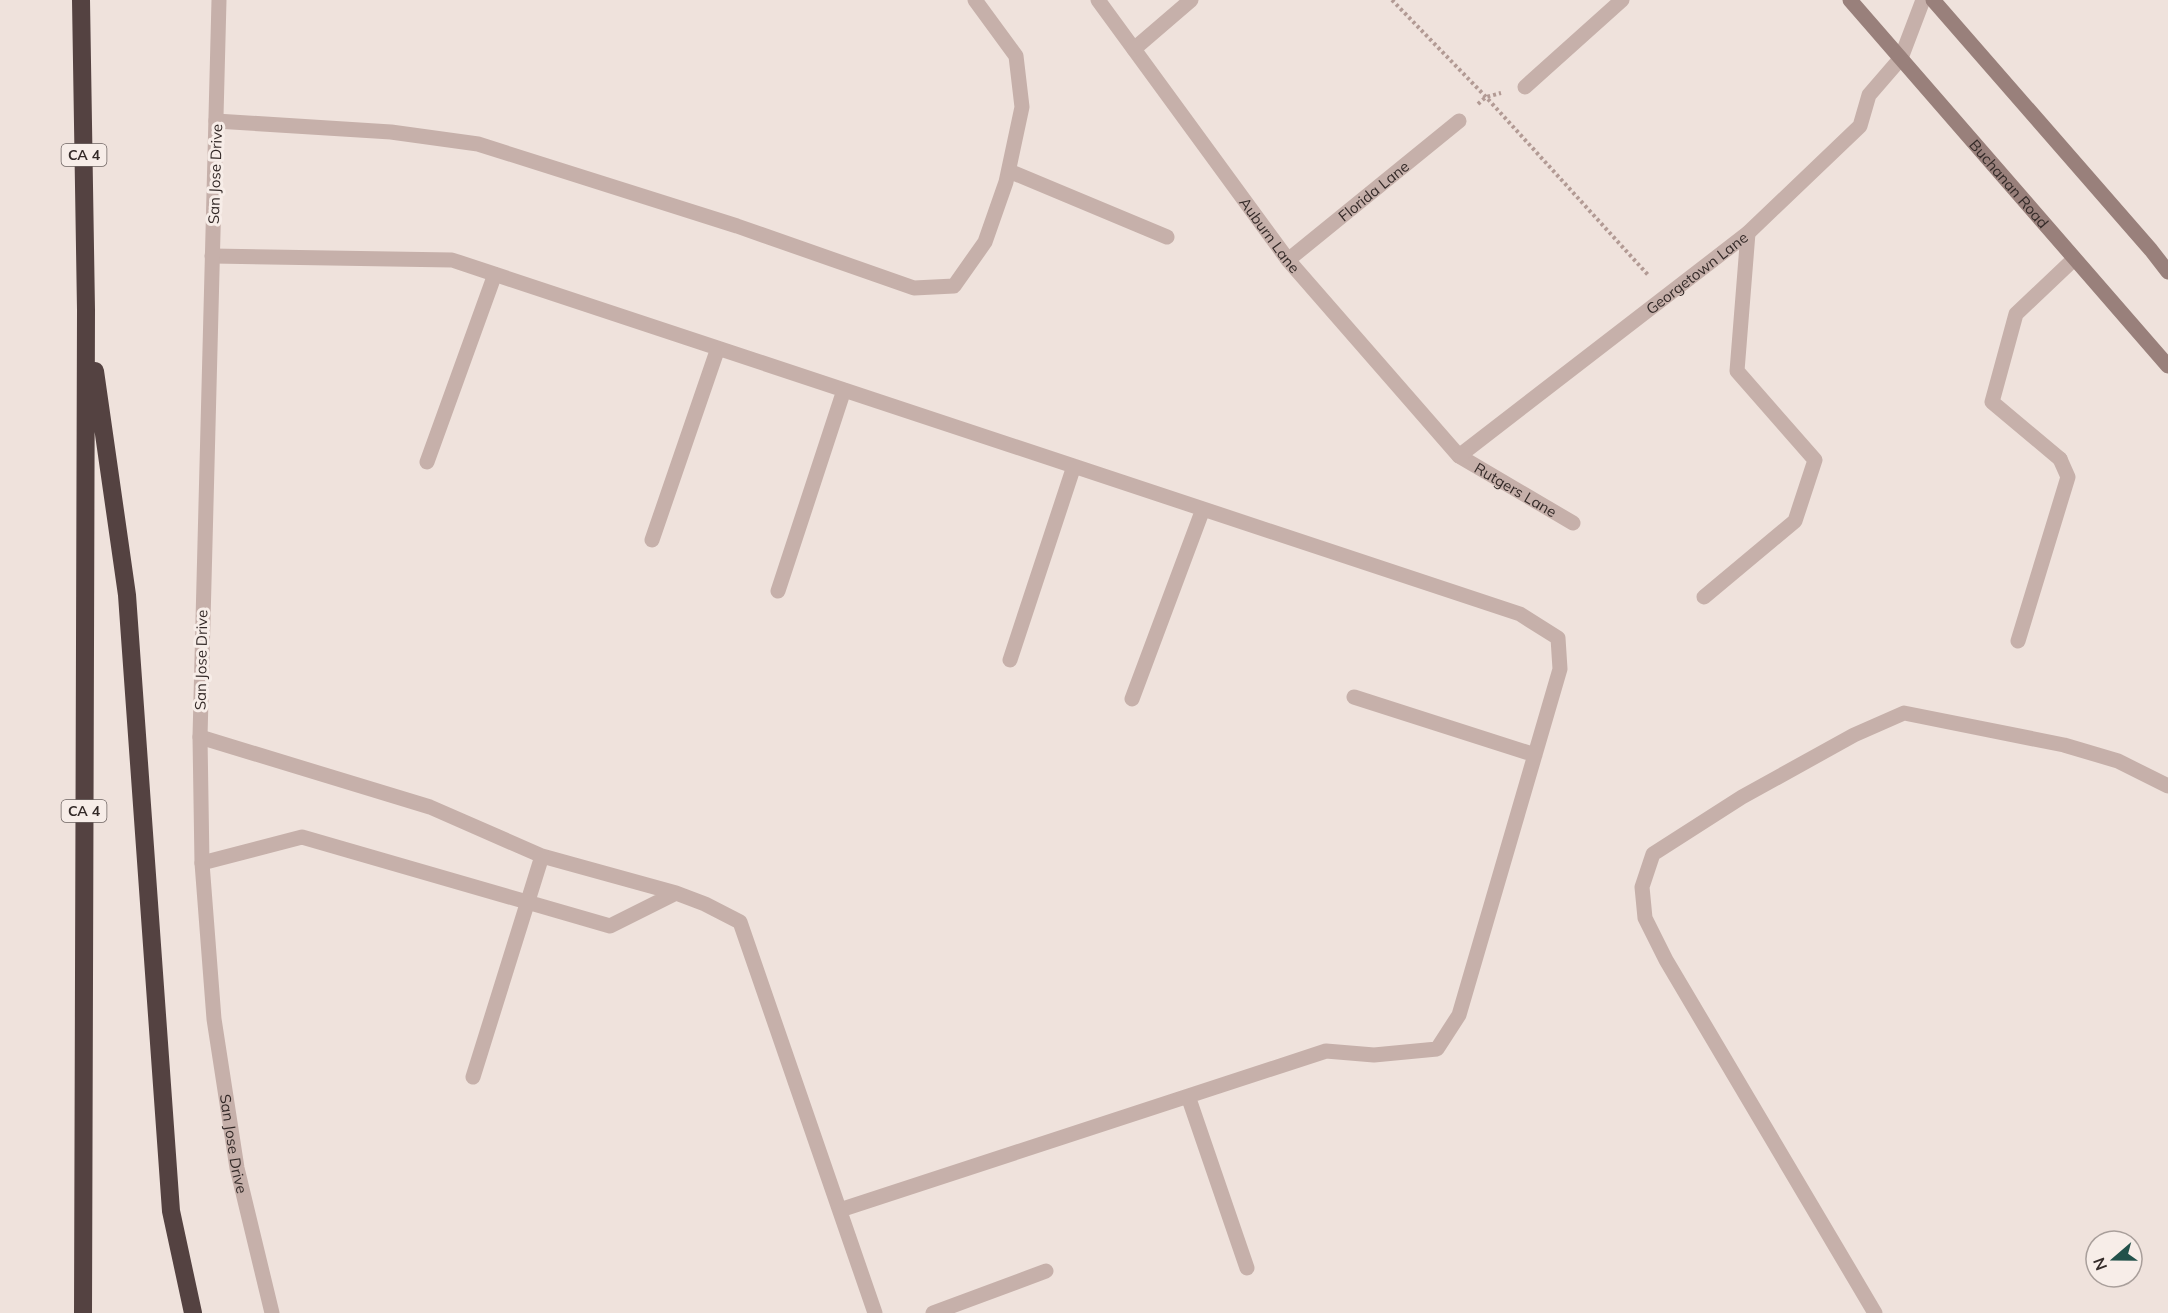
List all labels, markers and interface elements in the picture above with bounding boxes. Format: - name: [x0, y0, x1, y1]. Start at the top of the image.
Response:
- street label: San Jose Drive: [204, 124, 226, 224]
- street label: Buchanan Road: [1966, 135, 2053, 232]
- road number: CA 4: [62, 144, 106, 166]
- street label: Florida Lane: [1334, 156, 1413, 225]
- street label: Auburn Lane: [1236, 193, 1304, 277]
- street label: Georgetown Lane: [1642, 227, 1751, 318]
- street label: Rutgers Lane: [1471, 458, 1560, 521]
- street label: San Jose Drive: [191, 610, 211, 710]
- road number: CA 4: [62, 800, 106, 822]
- street label: San Jose Drive: [216, 1093, 252, 1195]
- north arrow: [2084, 1229, 2144, 1289]
- text: N: [2088, 1255, 2111, 1273]

